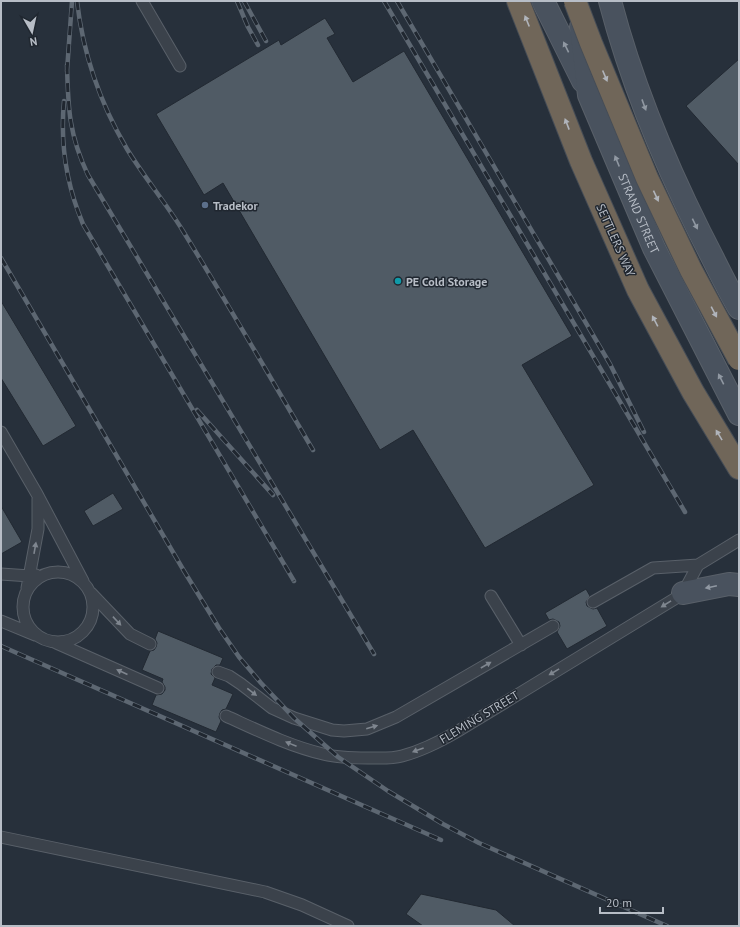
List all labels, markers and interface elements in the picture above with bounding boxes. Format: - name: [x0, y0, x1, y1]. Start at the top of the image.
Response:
- north arrow: [12, 12, 52, 52]
- one-way arrow: [523, 15, 529, 27]
- text: N: [29, 34, 38, 49]
- one-way arrow: [563, 42, 569, 53]
- one-way arrow: [602, 71, 608, 83]
- one-way arrow: [641, 99, 647, 111]
- one-way arrow: [564, 118, 570, 130]
- one-way arrow: [613, 154, 619, 166]
- street label: STRAND STREET: [616, 171, 663, 256]
- one-way arrow: [653, 190, 659, 202]
- place label: Tradekor: [213, 198, 258, 213]
- marker: Tradekor: [200, 200, 210, 210]
- street label: SETTLERS WAY: [593, 201, 639, 279]
- one-way arrow: [692, 218, 699, 230]
- place label: PE Cold Storage: [406, 274, 487, 289]
- marker: PE Cold Storage: [393, 276, 403, 286]
- one-way arrow: [710, 307, 717, 318]
- one-way arrow: [652, 315, 658, 327]
- one-way arrow: [718, 373, 724, 385]
- one-way arrow: [715, 429, 722, 441]
- one-way arrow: [32, 542, 38, 554]
- one-way arrow: [705, 584, 717, 590]
- one-way arrow: [660, 601, 672, 608]
- one-way arrow: [112, 616, 121, 626]
- one-way arrow: [480, 662, 492, 669]
- one-way arrow: [548, 668, 560, 675]
- one-way arrow: [117, 669, 128, 675]
- street label: FLEMING STREET: [436, 687, 522, 747]
- one-way arrow: [246, 688, 257, 697]
- one-way arrow: [366, 724, 378, 730]
- one-way arrow: [284, 740, 296, 746]
- one-way arrow: [411, 748, 423, 754]
- scale bar: [600, 889, 663, 915]
- text: 20 m: [606, 895, 632, 910]

